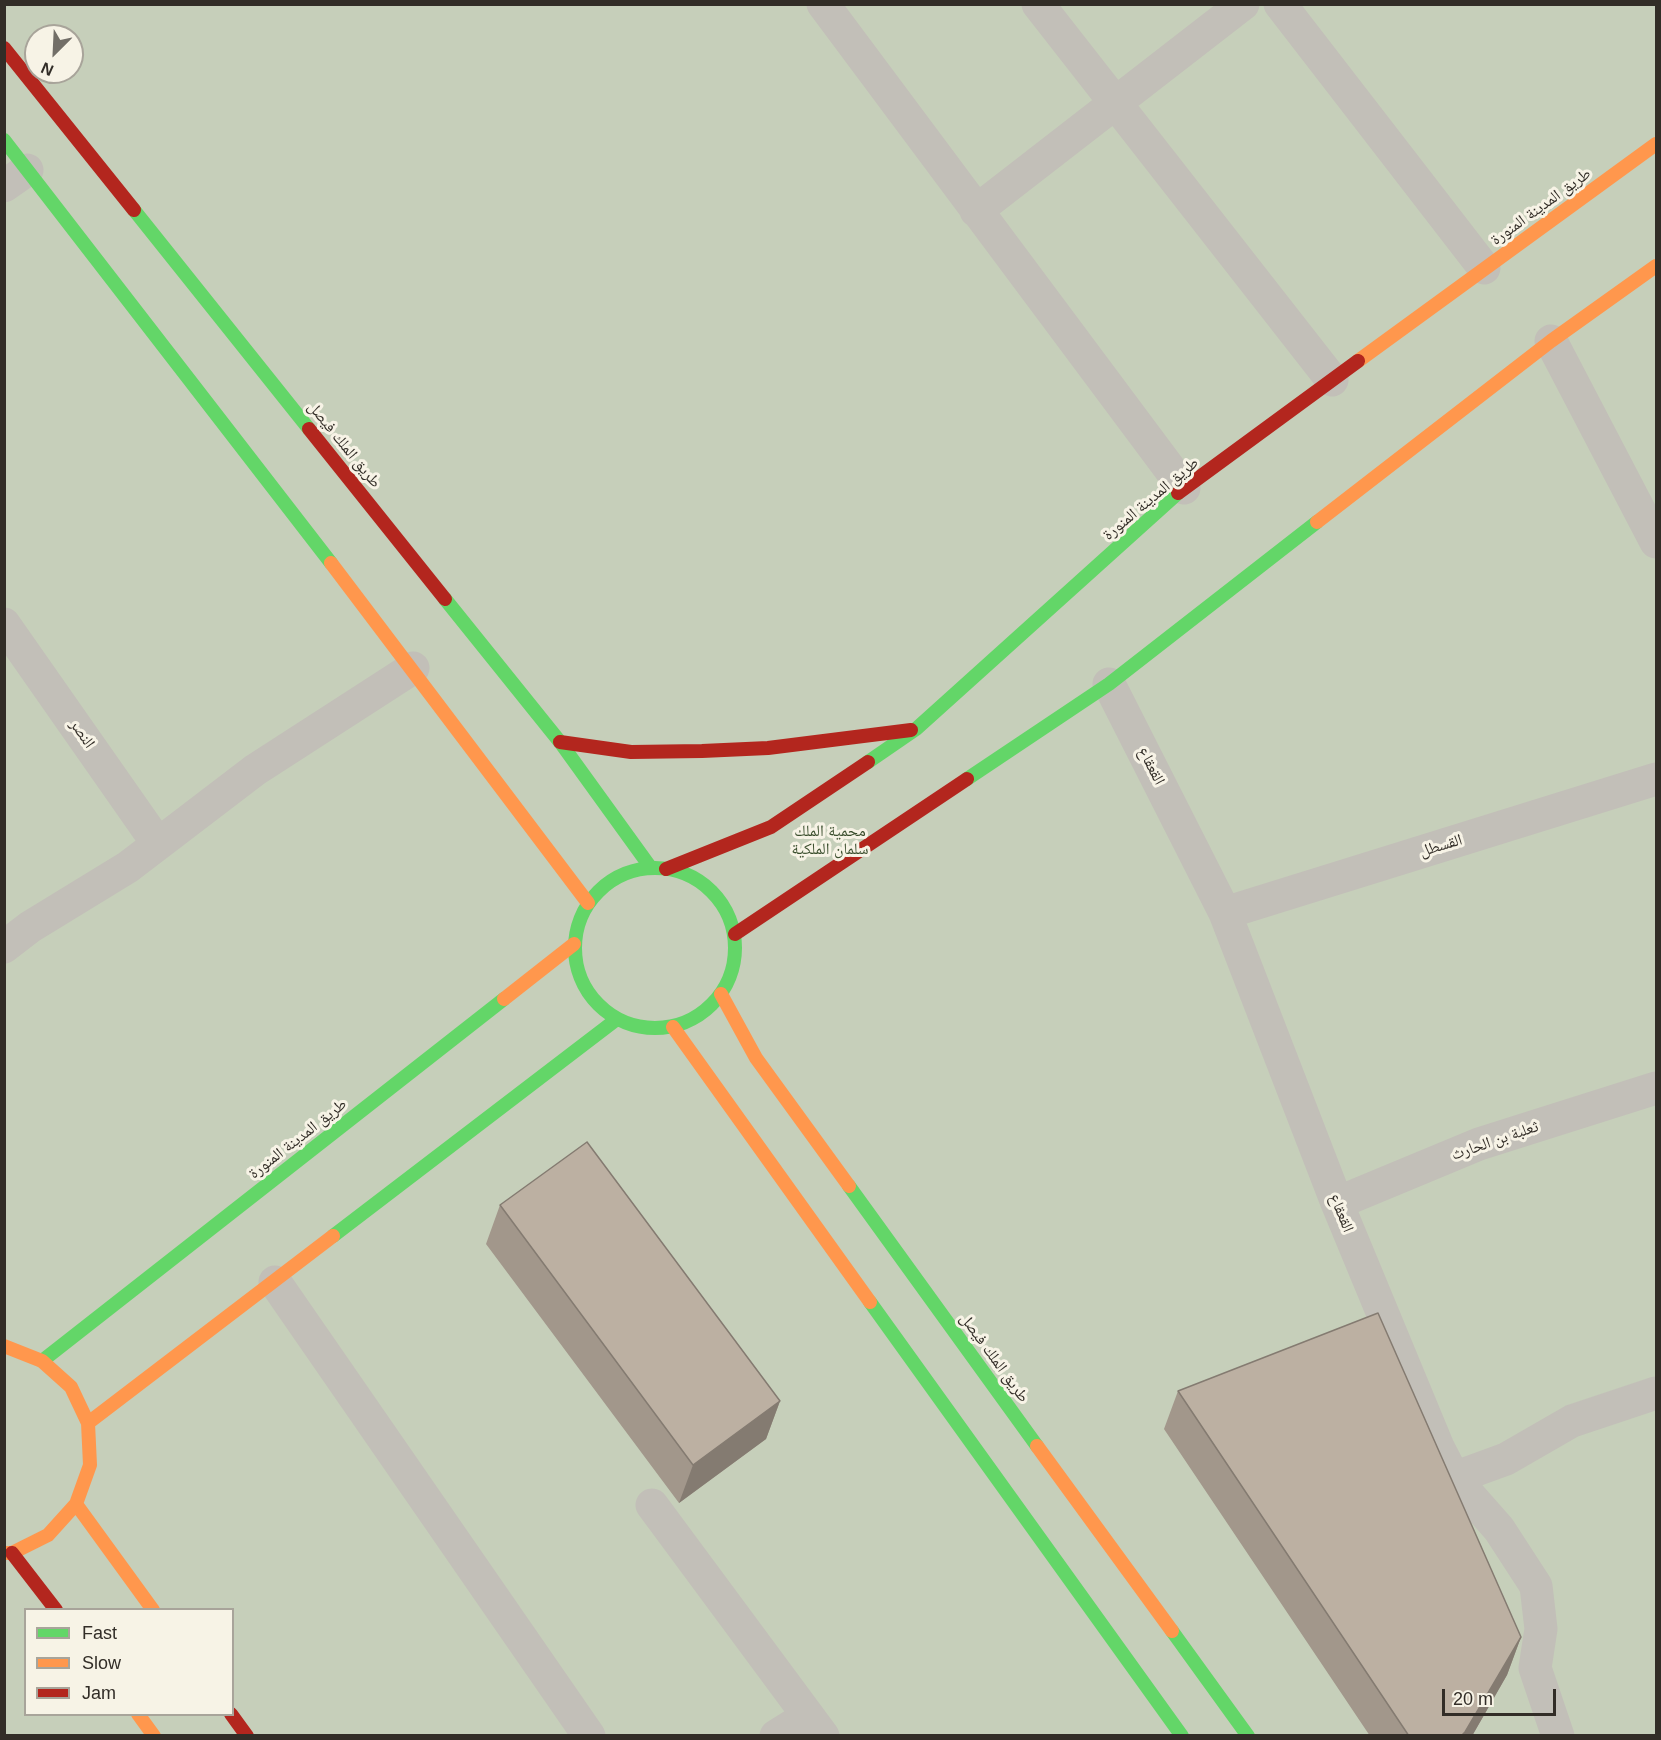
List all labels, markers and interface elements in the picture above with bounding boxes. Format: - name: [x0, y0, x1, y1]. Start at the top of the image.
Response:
- north arrow: [24, 24, 84, 84]
- text: N: [39, 59, 56, 79]
- street label: طريق المدينة المنورة: [1487, 164, 1595, 250]
- street label: طريق الملك فيصل: [303, 398, 385, 492]
- street label: طريق المدينة المنورة: [1099, 453, 1203, 545]
- street label: النصر: [65, 716, 99, 752]
- street label: القعقاع: [1133, 744, 1169, 788]
- park label: محمية الملك سلمان الملكية: [792, 822, 868, 860]
- street label: القسطل: [1417, 830, 1465, 862]
- street label: طريق المدينة المنورة: [245, 1095, 351, 1183]
- street label: ثعلبة بن الحارث: [1449, 1117, 1541, 1165]
- street label: القعقاع: [1325, 1191, 1357, 1235]
- street label: طريق الملك فيصل: [955, 1310, 1033, 1406]
- legend: [24, 1608, 234, 1716]
- text: Fast: [82, 1623, 117, 1643]
- text: Slow: [82, 1653, 121, 1673]
- scale bar: [1445, 1677, 1559, 1715]
- text: Jam: [82, 1683, 116, 1703]
- text: 20 m: [1453, 1689, 1493, 1709]

